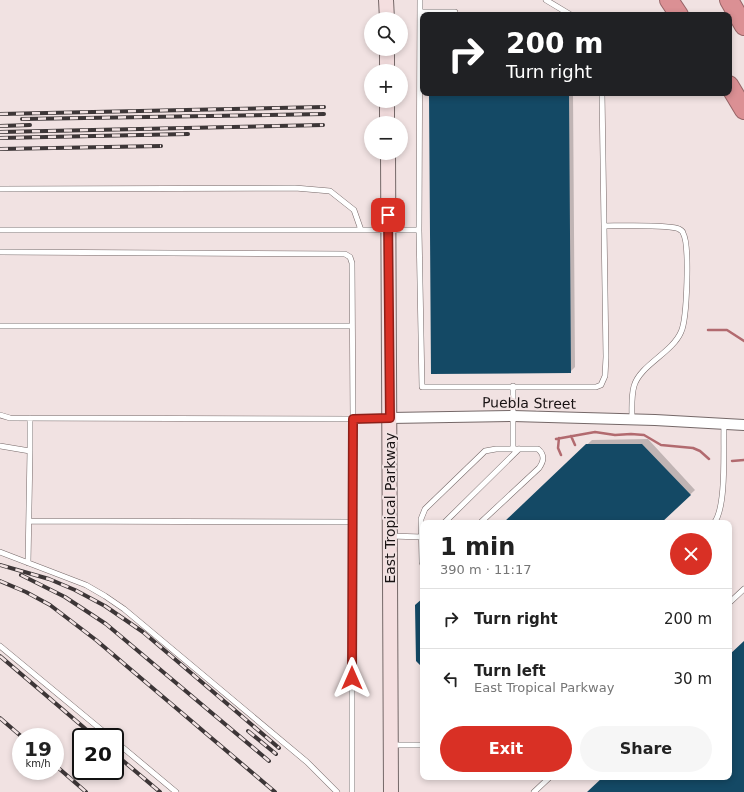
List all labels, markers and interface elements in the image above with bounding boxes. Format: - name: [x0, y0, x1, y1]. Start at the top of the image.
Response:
- map controls: [364, 12, 408, 160]
- button: search: [364, 12, 408, 56]
- text: 200 m: [506, 27, 603, 60]
- icon: right: [440, 28, 492, 80]
- text: Turn right: [506, 61, 592, 82]
- button: +: [364, 64, 408, 108]
- button: −: [364, 116, 408, 160]
- pin: [371, 198, 405, 232]
- icon: arrive: [377, 204, 399, 226]
- street label: Puebla Street: [482, 394, 577, 412]
- street label: East Tropical Parkway: [382, 432, 398, 584]
- text: 1 min: [440, 533, 515, 561]
- button: close: [670, 533, 712, 575]
- text: 390 m · 11:17: [440, 562, 531, 577]
- icon: right: [440, 608, 462, 630]
- text: Turn right: [474, 610, 558, 628]
- text: 200 m: [664, 610, 712, 628]
- position arrow: [331, 657, 373, 699]
- text: Turn left: [474, 662, 546, 680]
- icon: left: [440, 668, 462, 690]
- text: 30 m: [674, 670, 712, 688]
- text: East Tropical Parkway: [474, 680, 614, 695]
- button: Exit: [440, 726, 572, 772]
- button: Share: [580, 726, 712, 772]
- speed limit sign: 20: [72, 728, 124, 780]
- text: 19: [24, 737, 52, 761]
- text: km/h: [25, 758, 51, 769]

